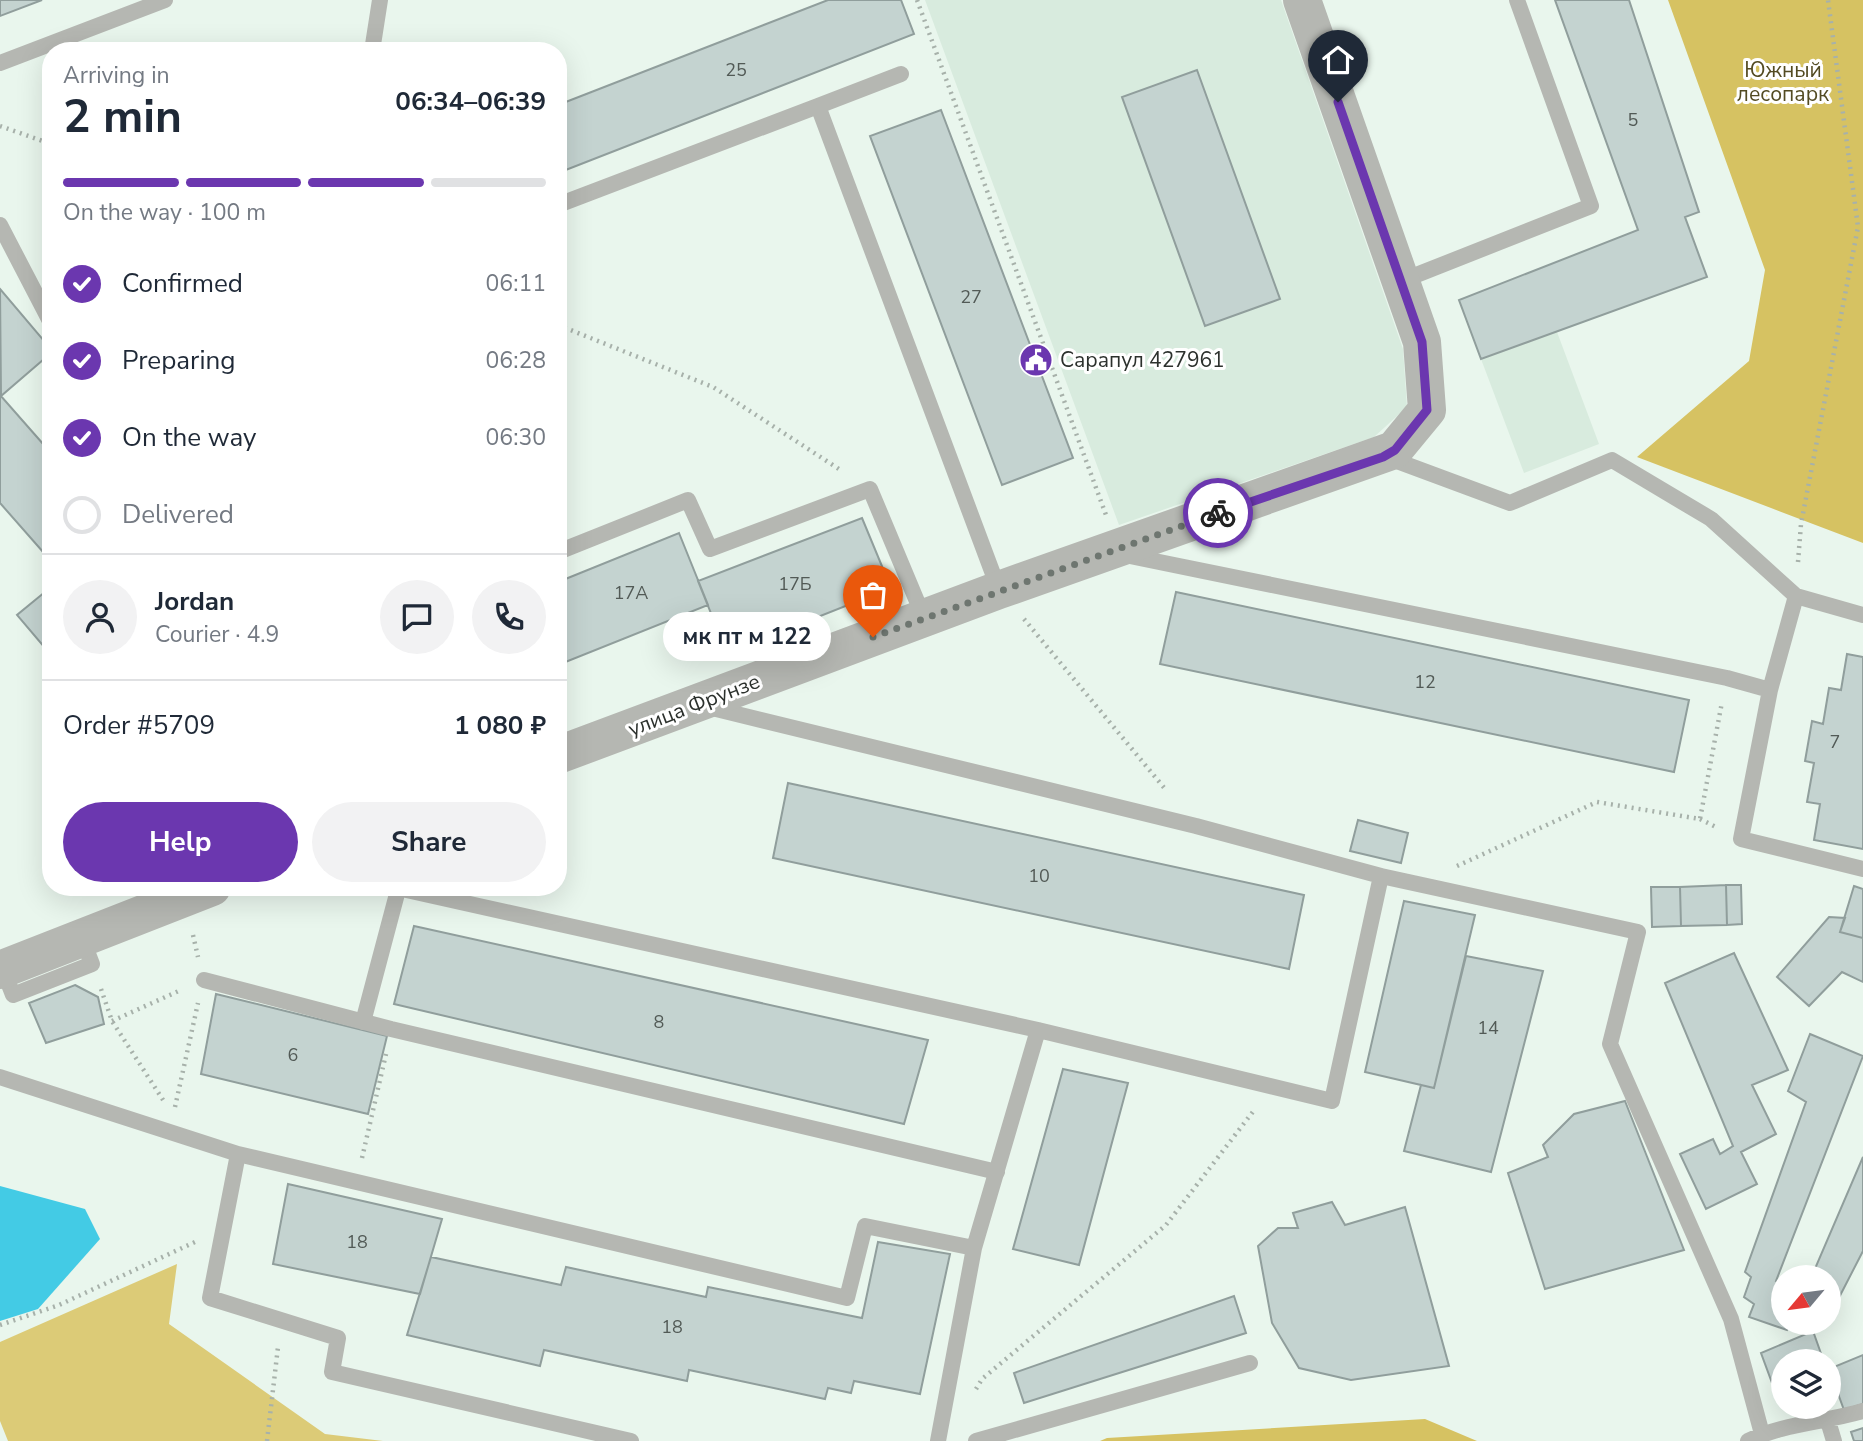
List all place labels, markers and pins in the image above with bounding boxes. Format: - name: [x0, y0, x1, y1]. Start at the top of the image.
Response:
- pin: [1308, 30, 1368, 102]
- public building icon: Сарапул 427961: [1017, 341, 1055, 379]
- place label: Сарапул 427961: [1060, 346, 1225, 374]
- pin: [843, 565, 903, 637]
- callout: мк пт м 122: [663, 612, 831, 662]

